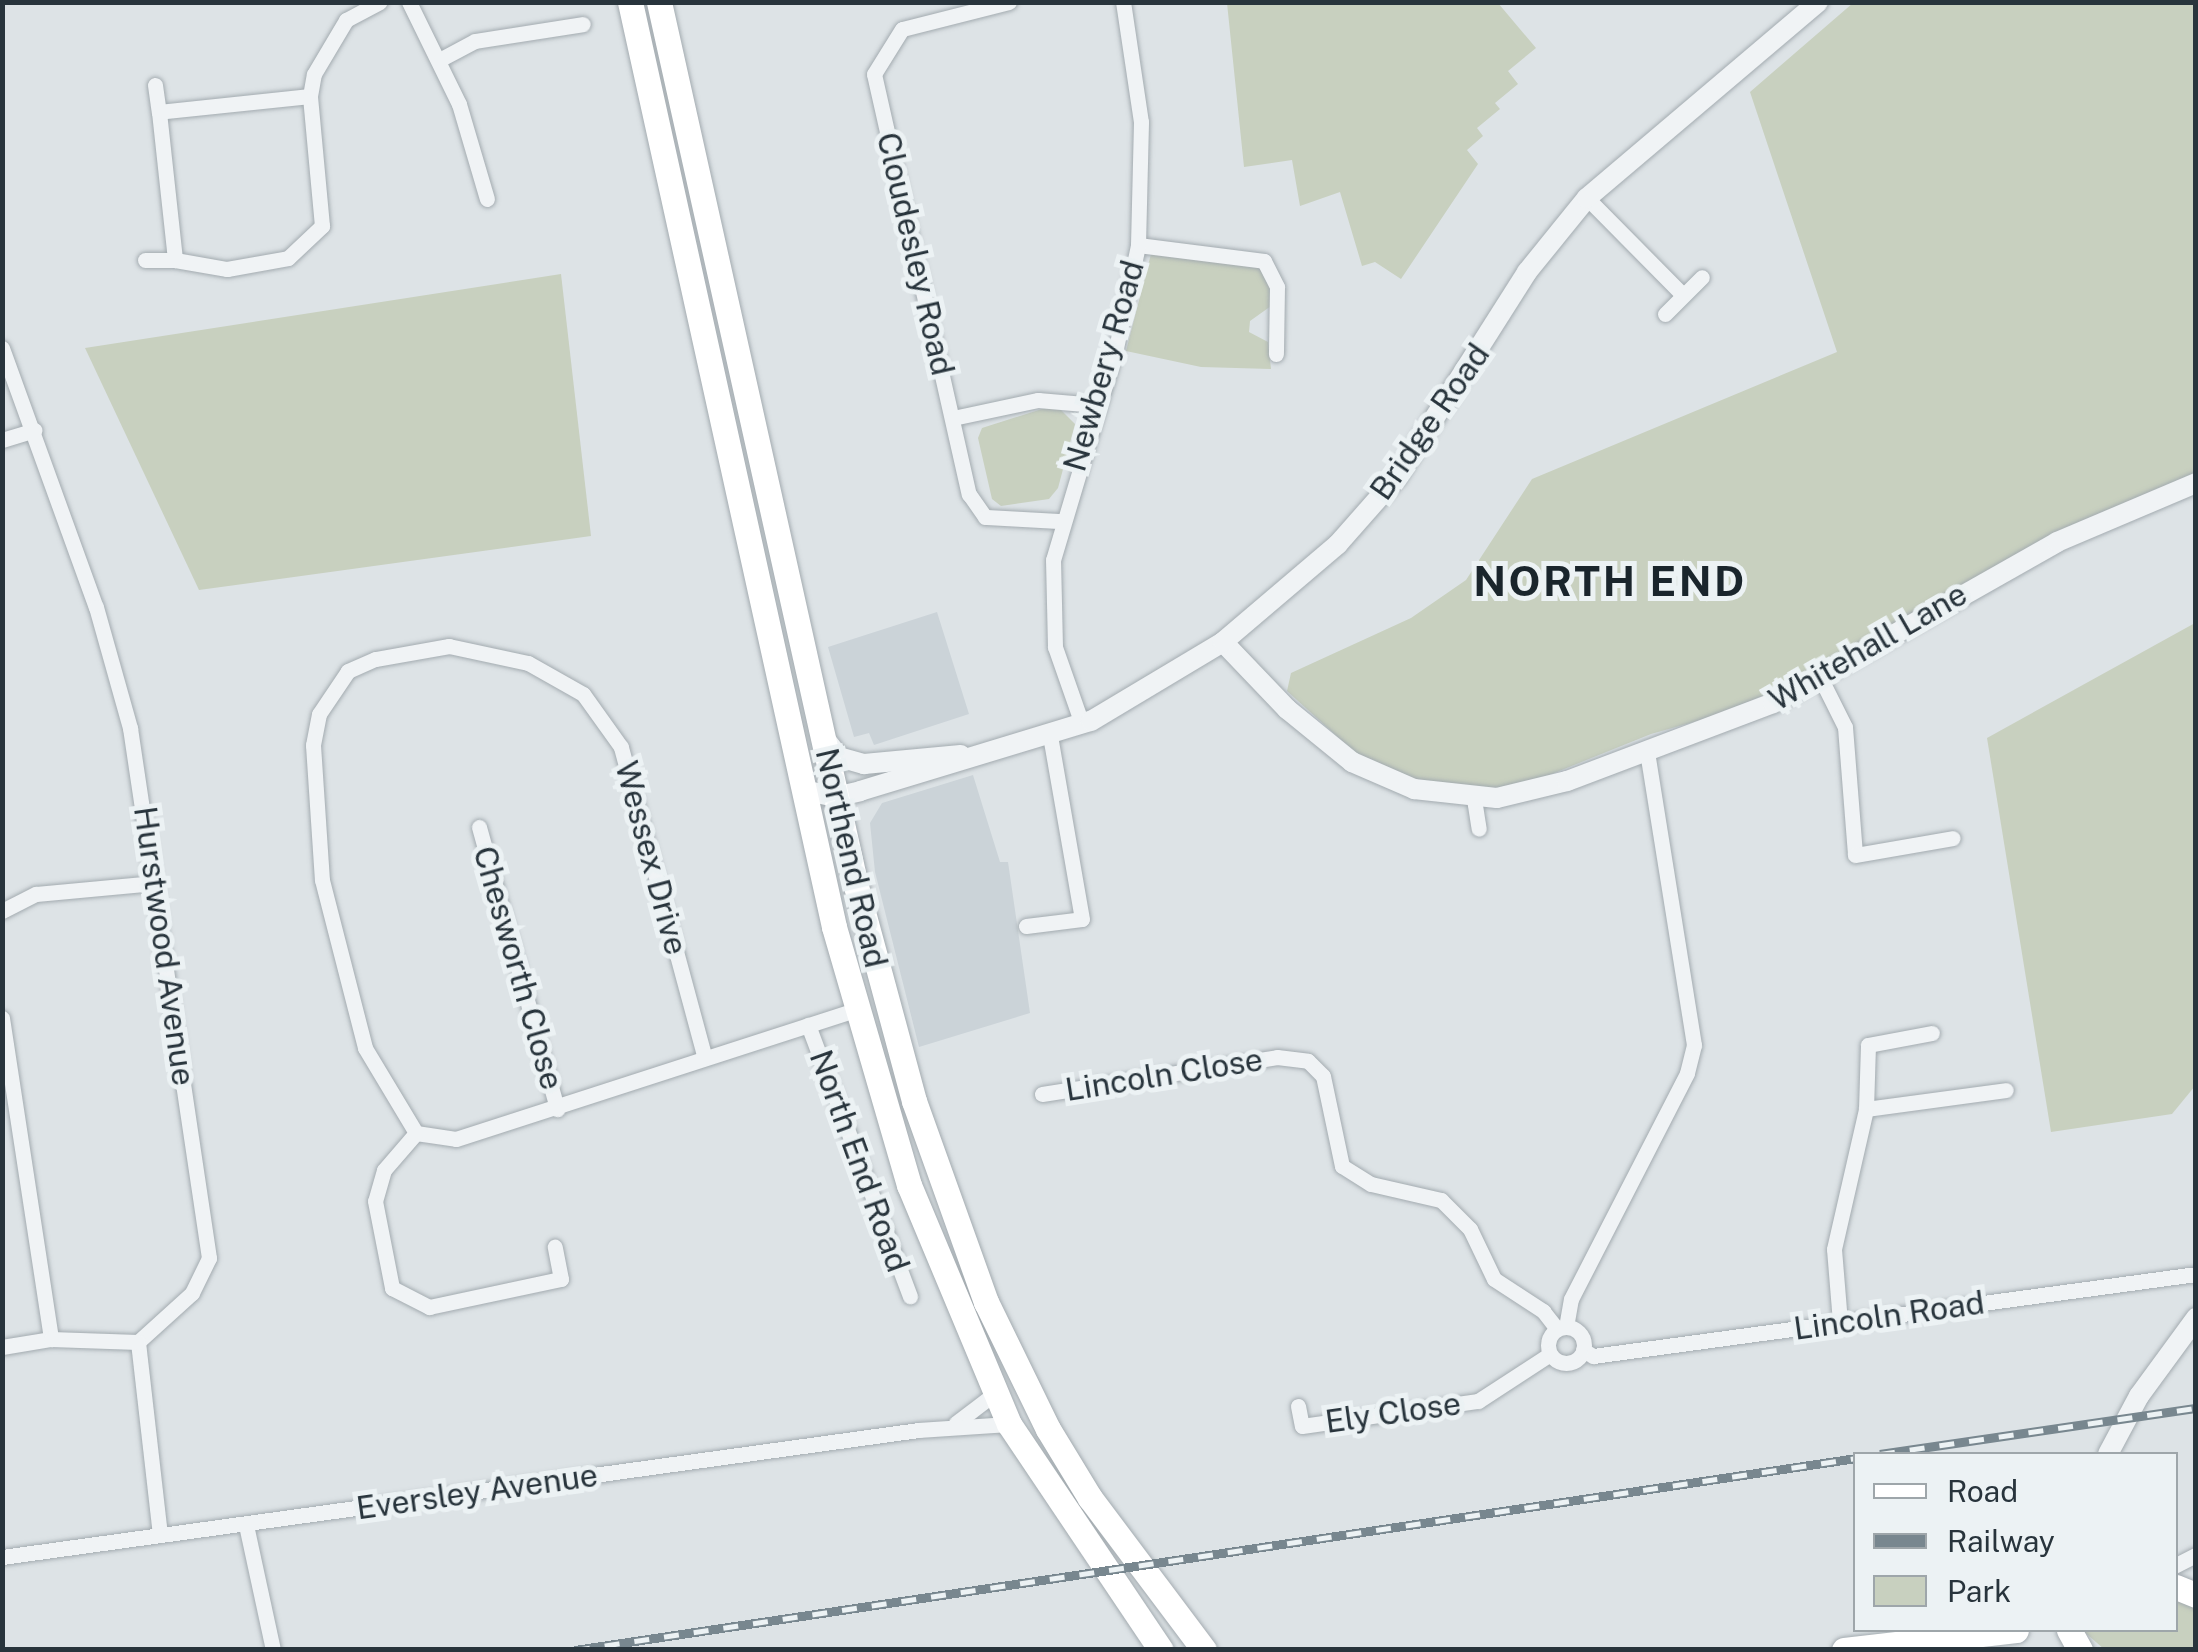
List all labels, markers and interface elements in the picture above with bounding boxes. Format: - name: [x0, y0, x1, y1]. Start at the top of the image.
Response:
- street label: Cloudesley Road: [868, 129, 962, 379]
- street label: Newbery Road: [1056, 256, 1152, 476]
- street label: Bridge Road: [1362, 336, 1498, 508]
- district label: NORTH END: [1473, 556, 1747, 606]
- street label: Whitehall Lane: [1762, 575, 1974, 719]
- street label: Northend Road: [807, 744, 895, 972]
- street label: Wessex Drive: [607, 757, 695, 959]
- street label: Hurstwood Avenue: [125, 804, 203, 1088]
- street label: Chesworth Close: [465, 842, 571, 1094]
- street label: Lincoln Close: [1062, 1040, 1266, 1110]
- street label: North End Road: [801, 1045, 917, 1277]
- street label: Lincoln Road: [1791, 1284, 1987, 1348]
- street label: Ely Close: [1323, 1384, 1463, 1442]
- legend: [1853, 1452, 2178, 1632]
- street label: Eversley Avenue: [354, 1456, 600, 1528]
- text: Road: [1947, 1473, 2018, 1509]
- text: Railway: [1947, 1523, 2055, 1559]
- text: Park: [1947, 1573, 2011, 1609]

